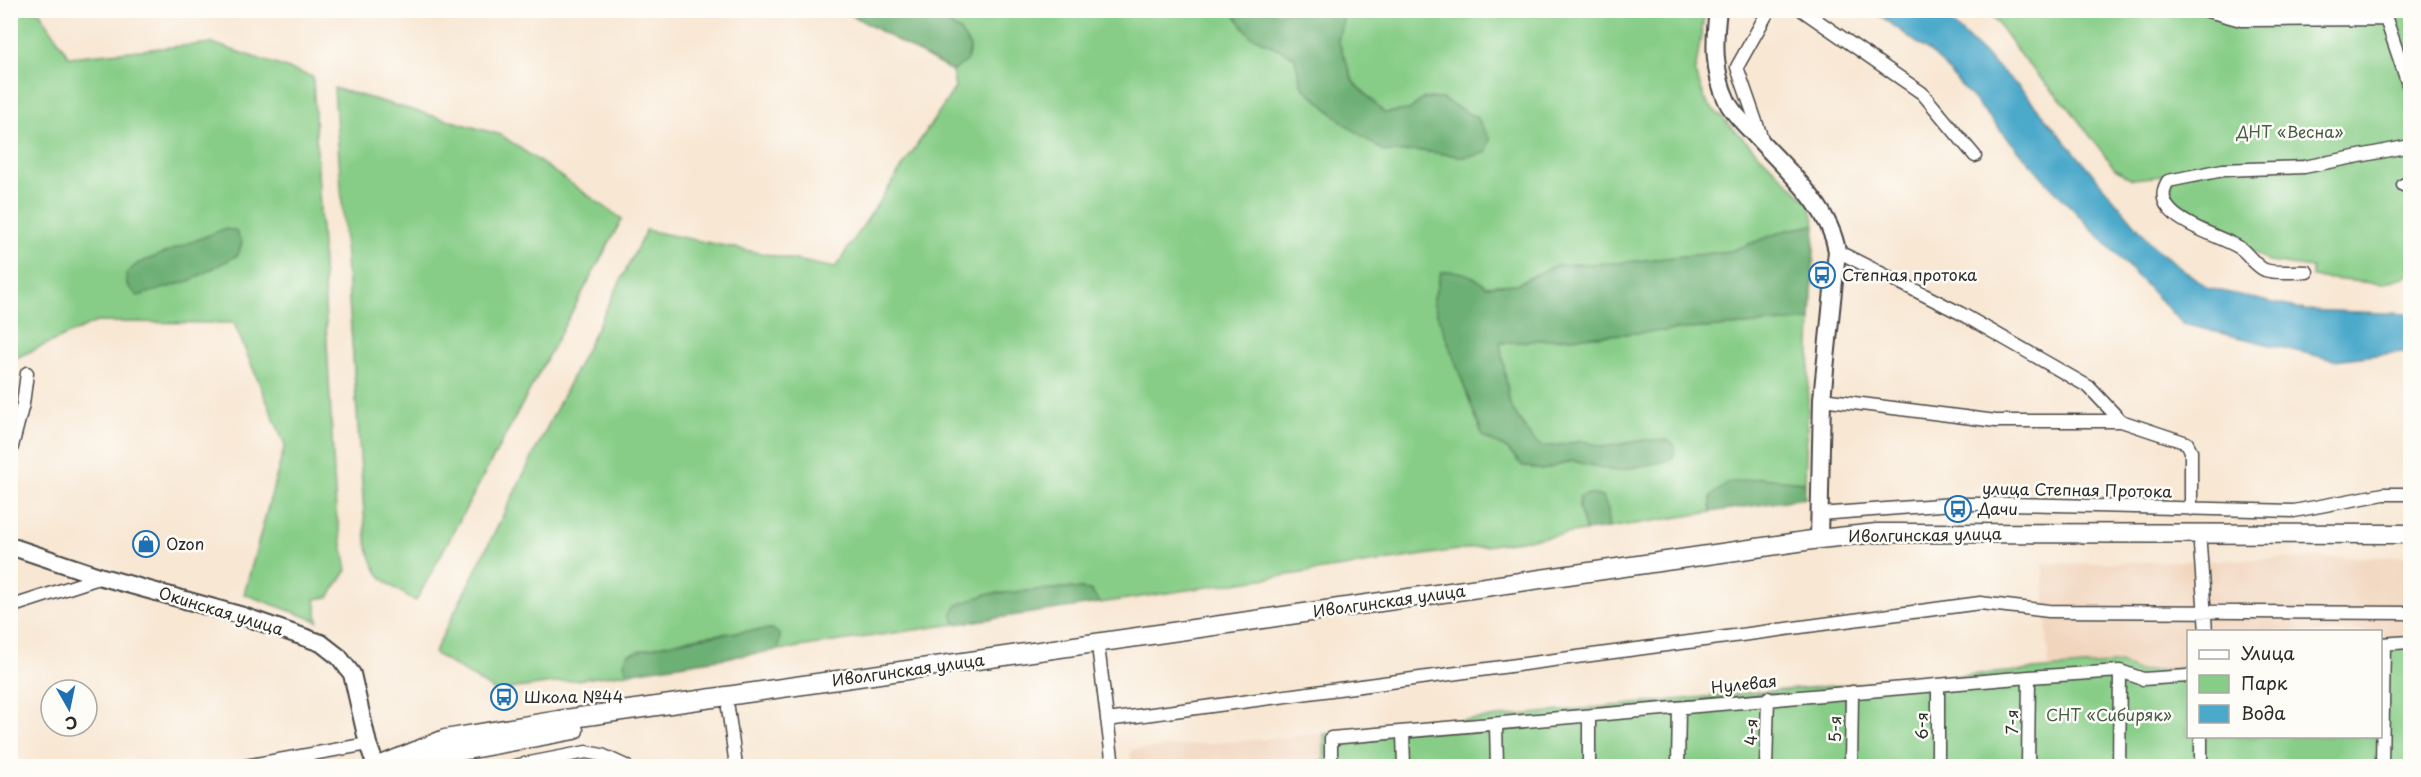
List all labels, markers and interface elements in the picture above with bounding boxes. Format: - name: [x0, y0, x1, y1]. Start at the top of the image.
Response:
- park label: ДНТ «Весна»: [2236, 119, 2343, 143]
- bus stop icon: Степная протока: [1807, 260, 1837, 290]
- place label: Степная протока: [1842, 262, 1977, 286]
- street label: улица Степная Протока: [1982, 475, 2172, 503]
- bus stop icon: Дачи: [1943, 494, 1973, 524]
- place label: Дачи: [1977, 496, 2018, 520]
- street label: Иволгинская улица: [1848, 521, 2002, 547]
- shop icon: Ozon: [131, 529, 161, 559]
- place label: Ozon: [166, 531, 204, 555]
- street label: Иволгинская улица: [1311, 577, 1467, 623]
- street label: Окинская улица: [156, 580, 287, 640]
- legend: [2187, 630, 2382, 738]
- text: Улица: [2241, 639, 2295, 666]
- street label: Иволгинская улица: [830, 646, 986, 692]
- street label: Нулевая: [1710, 668, 1778, 698]
- text: Парк: [2241, 669, 2288, 696]
- north arrow: [39, 678, 99, 738]
- bus stop icon: Школа №44: [489, 682, 519, 712]
- place label: Школа №44: [524, 684, 623, 708]
- text: Вода: [2241, 699, 2286, 726]
- park label: СНТ «Сибиряк»: [2046, 702, 2172, 726]
- street label: 7-я: [1999, 709, 2023, 735]
- text: С: [64, 711, 79, 737]
- street label: 6-я: [1909, 712, 1933, 740]
- street label: 5-я: [1822, 715, 1846, 743]
- street label: 4-я: [1738, 718, 1762, 746]

